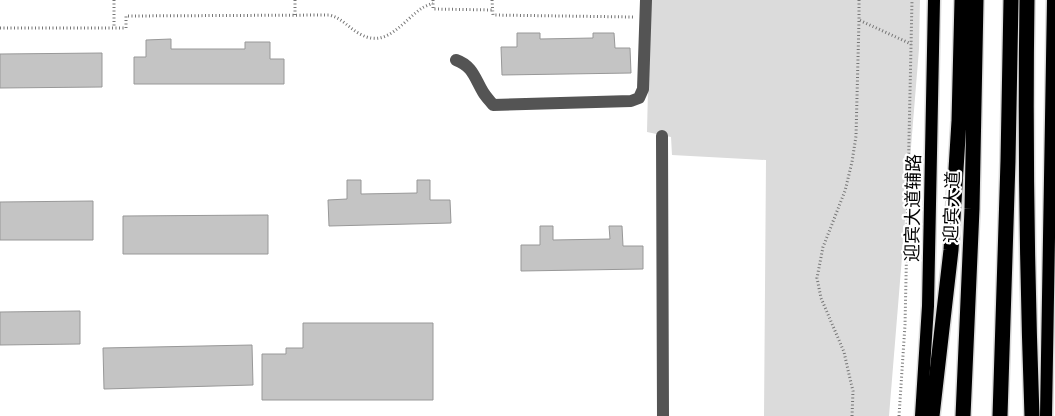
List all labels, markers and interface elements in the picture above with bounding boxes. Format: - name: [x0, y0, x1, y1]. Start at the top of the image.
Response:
- street label: 迎宾大道辅路: [899, 154, 925, 262]
- street label: 迎宾大道: [938, 171, 964, 243]

